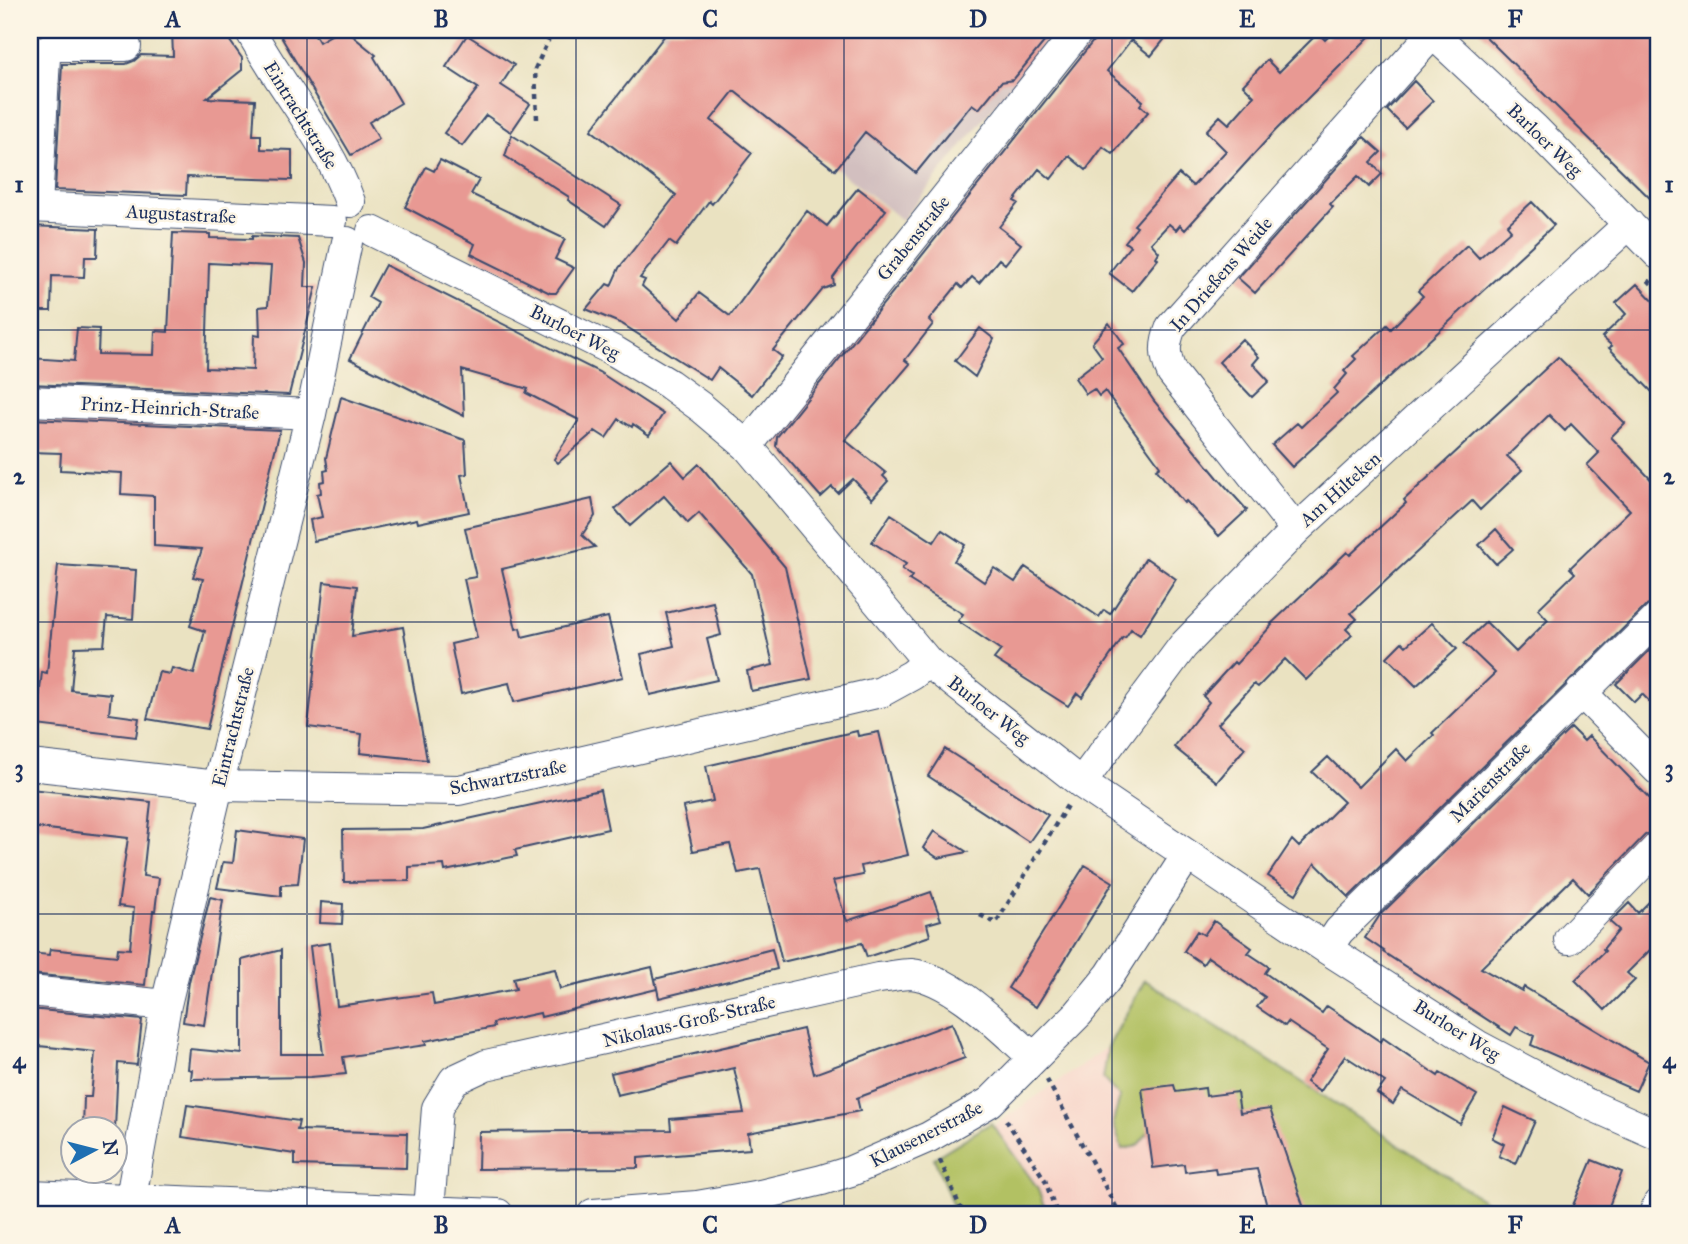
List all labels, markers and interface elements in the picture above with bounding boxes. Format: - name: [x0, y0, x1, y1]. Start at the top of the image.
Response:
- text: A: [163, 5, 181, 33]
- text: B: [433, 5, 449, 33]
- text: C: [702, 5, 718, 33]
- text: D: [969, 5, 987, 33]
- text: E: [1239, 5, 1256, 33]
- text: F: [1507, 5, 1523, 33]
- street label: Eintrachtstraße: [259, 57, 343, 173]
- street label: Barloer Weg: [1502, 99, 1587, 182]
- text: 1: [14, 170, 24, 198]
- text: 1: [1664, 170, 1674, 198]
- street label: Grabenstraße: [872, 191, 954, 285]
- street label: Augustastraße: [124, 200, 237, 229]
- street label: In Drießens Weide: [1165, 212, 1277, 336]
- street label: Burloer Weg: [526, 300, 624, 365]
- street label: Prinz-Heinrich-Straße: [80, 392, 260, 424]
- street label: Am Hilteken: [1294, 447, 1385, 532]
- text: 2: [13, 462, 25, 490]
- text: 2: [1663, 462, 1675, 490]
- street label: Eintrachtstraße: [207, 665, 259, 789]
- street label: Burloer Weg: [943, 671, 1035, 750]
- street label: Marienstraße: [1445, 737, 1535, 827]
- text: 3: [14, 754, 24, 783]
- street label: Schwartzstraße: [447, 754, 569, 800]
- text: 3: [1664, 754, 1674, 783]
- street label: Nikolaus-Groß-Straße: [601, 990, 778, 1052]
- street label: Burloer Weg: [1409, 994, 1505, 1067]
- text: 4: [13, 1046, 27, 1074]
- text: 4: [1663, 1046, 1677, 1074]
- street label: Klausenerstraße: [866, 1096, 986, 1172]
- north arrow: [60, 1114, 130, 1184]
- text: N: [98, 1139, 123, 1157]
- text: A: [163, 1211, 181, 1239]
- text: B: [433, 1211, 449, 1239]
- text: C: [702, 1211, 718, 1239]
- text: D: [969, 1211, 987, 1239]
- text: E: [1239, 1211, 1256, 1239]
- text: F: [1507, 1211, 1523, 1239]

